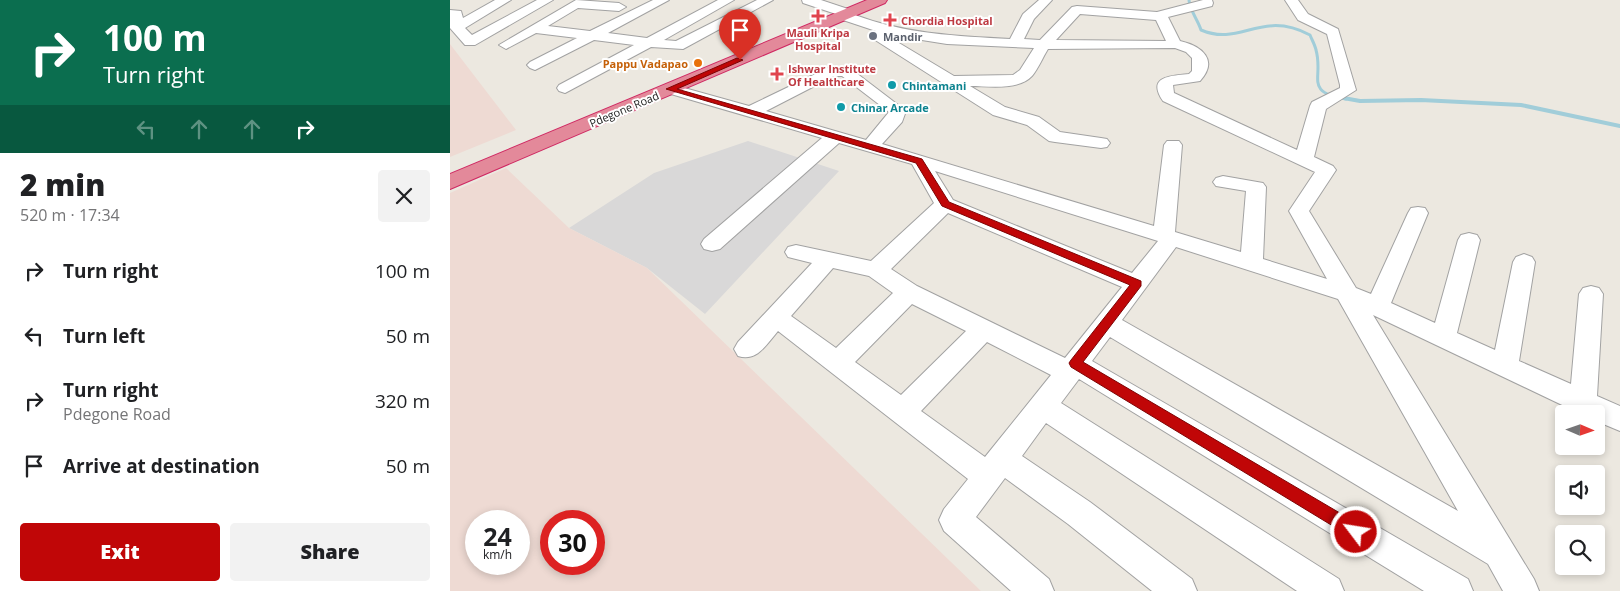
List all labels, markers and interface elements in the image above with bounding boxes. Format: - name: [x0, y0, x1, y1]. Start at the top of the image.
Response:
- pin: [719, 9, 761, 60]
- marker: Mauli Kripa Hospital: [811, 9, 825, 23]
- marker: Chordia Hospital: [883, 13, 897, 27]
- place label: Chordia Hospital: [901, 13, 993, 28]
- text: 100 m: [103, 14, 207, 61]
- icon: arrive: [726, 16, 754, 44]
- icon: right: [20, 20, 85, 85]
- place label: Mauli Kripa Hospital: [786, 25, 850, 53]
- place label: Mandir: [883, 29, 923, 44]
- marker: Mandir: [867, 30, 879, 42]
- place label: Pappu Vadapao: [603, 56, 688, 71]
- marker: Pappu Vadapao: [692, 57, 704, 69]
- text: Turn right: [103, 59, 205, 89]
- place label: Ishwar Institute Of Healthcare: [788, 61, 877, 89]
- marker: Ishwar Institute Of Healthcare: [770, 67, 784, 81]
- place label: Chintamani: [902, 78, 966, 93]
- marker: Chintamani: [886, 79, 898, 91]
- street label: Pdegone Road: [587, 88, 661, 130]
- place label: Chinar Arcade: [851, 100, 929, 115]
- marker: Chinar Arcade: [835, 101, 847, 113]
- icon: left: [132, 115, 160, 143]
- icon: ahead: [185, 115, 213, 143]
- icon: ahead: [238, 115, 266, 143]
- icon: right: [291, 115, 319, 143]
- text: 2 min: [20, 164, 105, 205]
- button: close: [378, 170, 430, 222]
- text: 520 m · 17:34: [20, 204, 120, 226]
- icon: right: [20, 257, 48, 285]
- text: Turn right: [63, 258, 158, 284]
- text: 100 m: [375, 258, 430, 284]
- icon: left: [20, 322, 48, 350]
- text: Turn left: [63, 323, 145, 349]
- text: 50 m: [386, 323, 430, 349]
- text: Turn right: [63, 377, 158, 403]
- icon: right: [20, 387, 48, 415]
- text: 320 m: [375, 388, 430, 414]
- text: Pdegone Road: [63, 403, 171, 425]
- north arrow: [1555, 405, 1605, 455]
- map controls: [1555, 405, 1605, 575]
- icon: arrive: [20, 452, 48, 480]
- text: Arrive at destination: [63, 453, 260, 479]
- text: 50 m: [386, 453, 430, 479]
- button: sound: [1555, 465, 1605, 515]
- position arrow: [1329, 505, 1381, 557]
- speed limit sign: 30: [540, 510, 605, 575]
- text: 24: [483, 519, 512, 553]
- button: Exit: [20, 523, 220, 581]
- button: Share: [230, 523, 430, 581]
- button: search: [1555, 525, 1605, 575]
- text: km/h: [483, 546, 512, 563]

